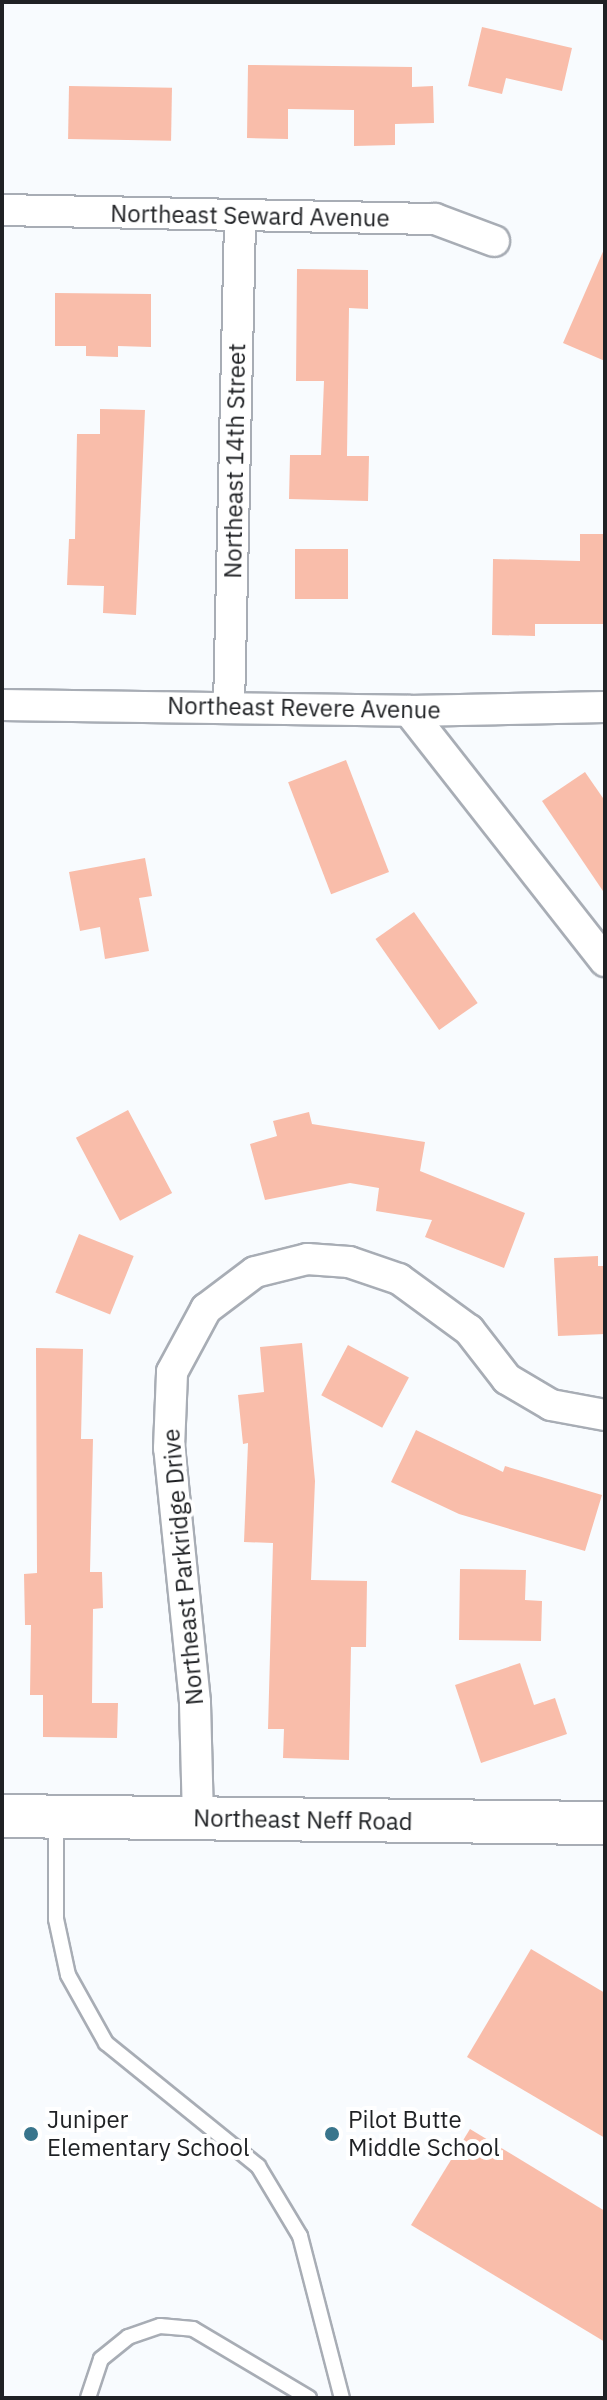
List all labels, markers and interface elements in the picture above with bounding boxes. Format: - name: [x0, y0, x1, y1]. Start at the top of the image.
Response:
- street label: Northeast Seward Avenue: [110, 199, 390, 233]
- street label: Northeast 14th Street: [219, 343, 251, 579]
- street label: Northeast Revere Avenue: [167, 691, 441, 725]
- street label: Northeast Parkridge Drive: [157, 1428, 209, 1706]
- street label: Northeast Neff Road: [193, 1804, 413, 1836]
- place label: Juniper Elementary School: [47, 2106, 249, 2162]
- place label: Pilot Butte Middle School: [348, 2106, 500, 2162]
- marker: Juniper Elementary School: [22, 2125, 40, 2143]
- marker: Pilot Butte Middle School: [323, 2125, 341, 2143]

